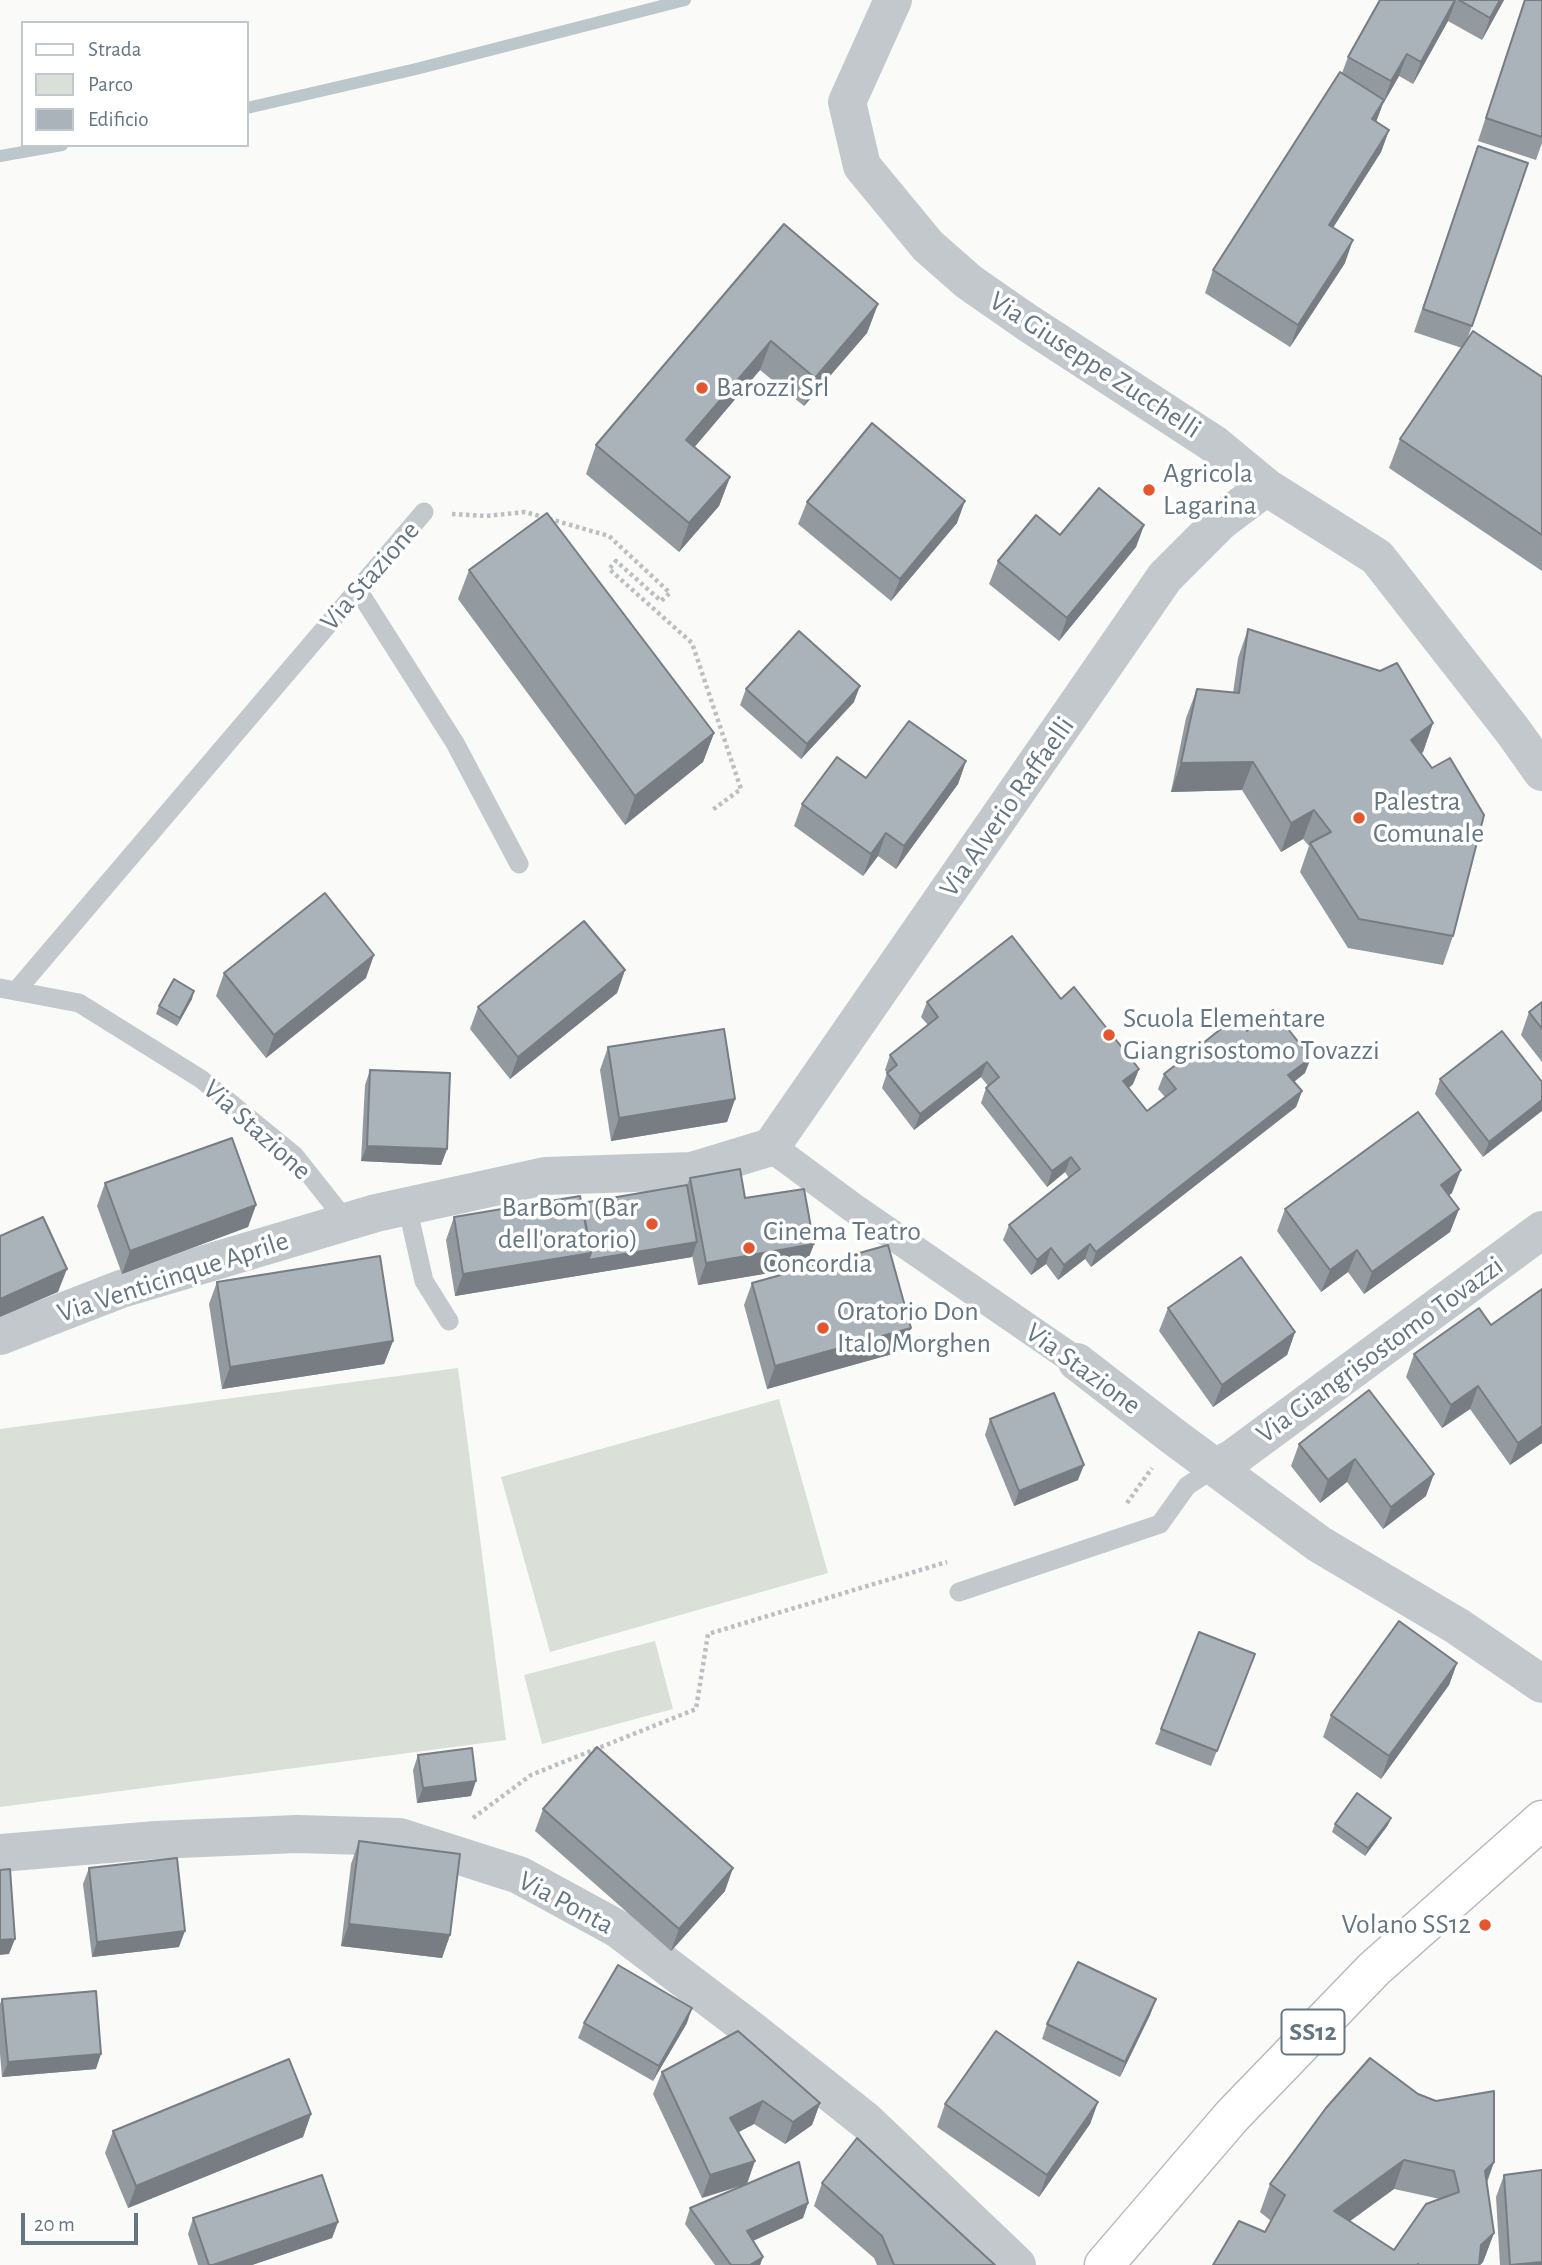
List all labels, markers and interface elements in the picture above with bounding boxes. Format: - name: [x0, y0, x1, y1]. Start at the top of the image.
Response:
- legend: [21, 21, 248, 147]
- text: Strada: [88, 39, 141, 60]
- text: Parco: [88, 74, 133, 95]
- text: Edificio: [88, 109, 149, 130]
- street label: Via Giuseppe Zucchelli: [983, 284, 1207, 446]
- place label: Barozzi Srl: [716, 371, 829, 405]
- marker: Barozzi Srl: [694, 380, 710, 396]
- place label: Agricola Lagarina: [1163, 457, 1257, 523]
- marker: Agricola Lagarina: [1141, 482, 1157, 498]
- street label: Via Stazione: [313, 514, 427, 638]
- street label: Via Alverio Raffaelli: [932, 710, 1082, 904]
- place label: Palestra Comunale: [1373, 785, 1484, 851]
- marker: Palestra Comunale: [1351, 810, 1367, 826]
- place label: Scuola Elementare Giangrisostomo Tovazzi: [1123, 1002, 1380, 1068]
- marker: Scuola Elementare Giangrisostomo Tovazzi: [1101, 1027, 1117, 1043]
- street label: Via Stazione: [196, 1073, 318, 1187]
- place label: BarBom (Bar dell'oratorio): [498, 1191, 638, 1257]
- place label: Cinema Teatro Concordia: [763, 1215, 921, 1281]
- marker: BarBom (Bar dell'oratorio): [644, 1216, 660, 1232]
- street label: Via Venticinque Aprile: [53, 1224, 293, 1330]
- marker: Cinema Teatro Concordia: [741, 1240, 757, 1256]
- street label: Via Giangrisostomo Tovazzi: [1250, 1249, 1510, 1451]
- place label: Oratorio Don Italo Morghen: [837, 1295, 991, 1361]
- street label: Via Stazione: [1019, 1316, 1147, 1422]
- marker: Oratorio Don Italo Morghen: [815, 1320, 831, 1336]
- street label: Via Ponta: [513, 1864, 619, 1942]
- place label: Volano SS12: [1342, 1908, 1471, 1942]
- marker: Volano SS12: [1477, 1917, 1493, 1933]
- road number: SS12: [1282, 2010, 1344, 2054]
- scale bar: [24, 2198, 142, 2242]
- text: 20 m: [34, 2214, 75, 2235]

